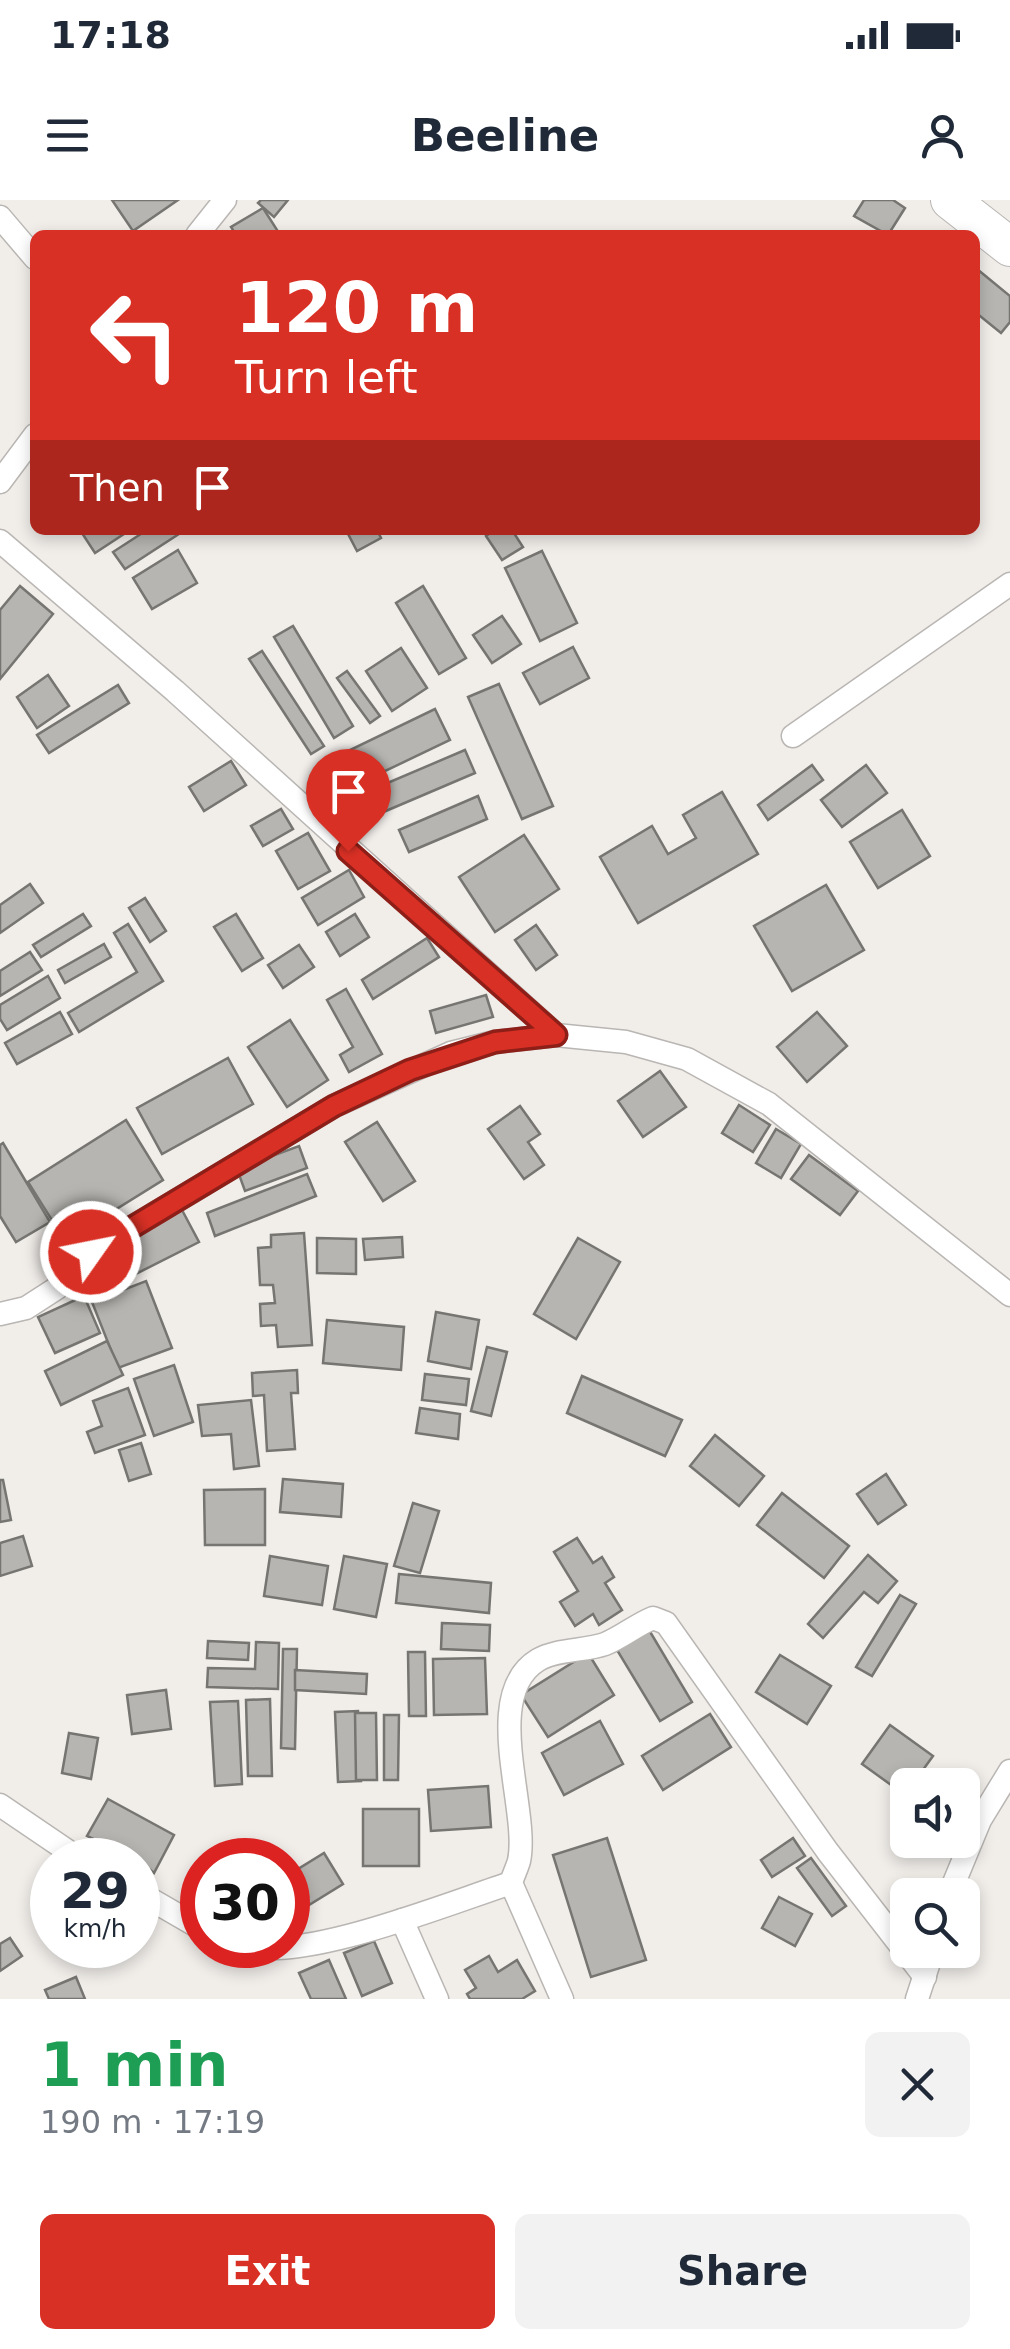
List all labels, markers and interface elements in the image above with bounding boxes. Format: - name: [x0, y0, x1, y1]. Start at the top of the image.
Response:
- text: 17:18: [50, 13, 171, 57]
- icon: menu: [40, 108, 95, 163]
- icon: person: [915, 108, 970, 163]
- text: Beeline: [411, 109, 599, 162]
- text: 120 m: [235, 267, 478, 349]
- icon: left: [70, 270, 200, 400]
- text: Turn left: [235, 351, 418, 404]
- icon: arrive: [185, 460, 240, 515]
- text: Then: [70, 466, 165, 510]
- pin: [306, 749, 391, 852]
- icon: arrive: [321, 764, 376, 819]
- position arrow: [39, 1200, 143, 1304]
- map controls: [890, 1768, 980, 1968]
- button: sound: [890, 1768, 980, 1858]
- speed limit sign: 30: [180, 1838, 310, 1968]
- text: 29: [60, 1862, 130, 1920]
- button: search: [890, 1878, 980, 1968]
- text: km/h: [63, 1914, 127, 1943]
- text: 1 min: [40, 2030, 228, 2100]
- button: close: [865, 2032, 970, 2137]
- text: 190 m · 17:19: [40, 2103, 265, 2141]
- button: Exit: [40, 2214, 495, 2329]
- button: Share: [515, 2214, 970, 2329]

